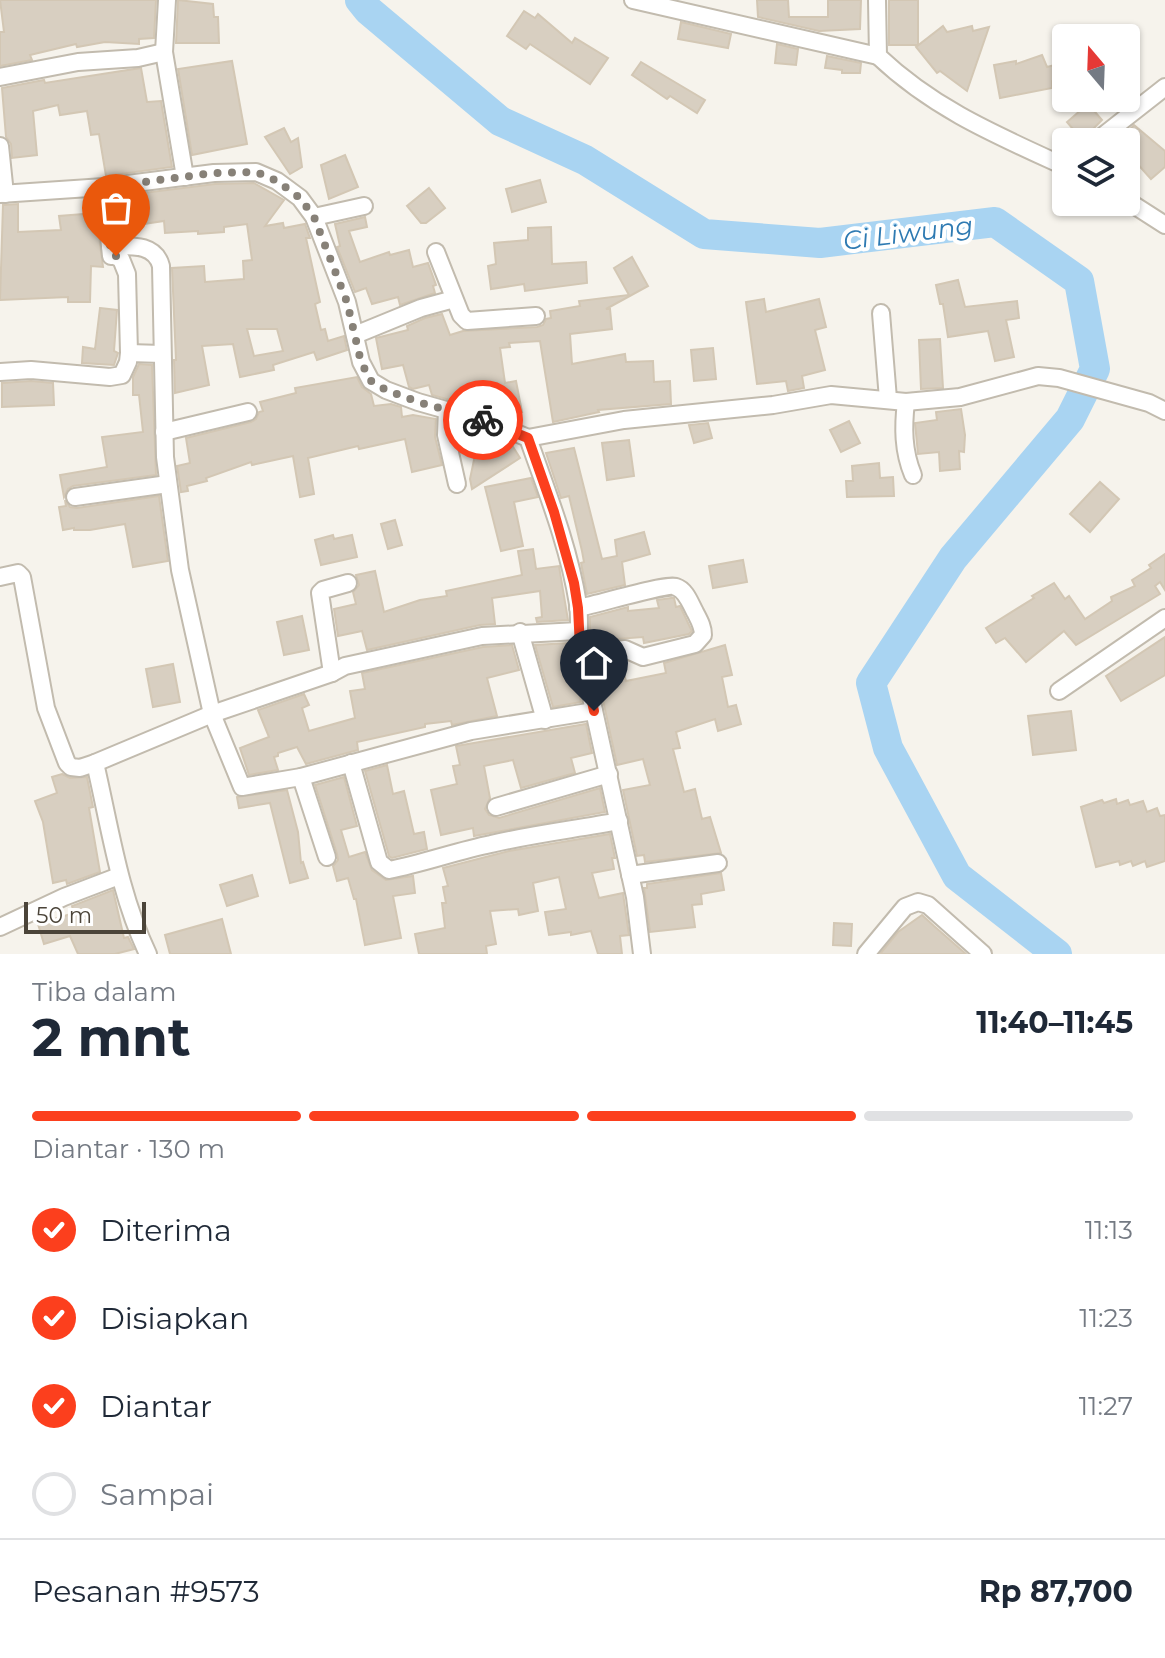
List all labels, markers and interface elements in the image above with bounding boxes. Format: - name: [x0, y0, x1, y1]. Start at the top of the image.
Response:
- north arrow: [1052, 24, 1140, 112]
- map controls: [1052, 24, 1140, 216]
- button: layers: [1052, 128, 1140, 216]
- pin: [82, 174, 150, 256]
- icon: bag: [94, 186, 138, 230]
- water label: Ci Liwung: [841, 209, 975, 257]
- courier: [443, 380, 523, 460]
- icon: bike: [461, 398, 505, 442]
- pin: [560, 629, 628, 711]
- icon: home: [572, 641, 616, 685]
- scale bar: [24, 898, 146, 934]
- text: 50 m: [36, 902, 92, 929]
- text: Tiba dalam: [32, 976, 177, 1008]
- text: 11:40–11:45: [976, 1004, 1133, 1041]
- text: 2 mnt: [32, 1006, 191, 1069]
- text: Diantar · 130 m: [32, 1133, 225, 1165]
- icon: check: [32, 1208, 76, 1252]
- text: Diterima: [100, 1212, 232, 1249]
- text: 11:13: [1085, 1214, 1133, 1246]
- icon: check: [32, 1296, 76, 1340]
- text: Disiapkan: [100, 1300, 249, 1337]
- text: 11:23: [1079, 1302, 1133, 1334]
- icon: check: [32, 1384, 76, 1428]
- text: Diantar: [100, 1388, 212, 1425]
- text: 11:27: [1079, 1390, 1133, 1422]
- text: Sampai: [100, 1476, 214, 1513]
- text: Pesanan #9573: [32, 1573, 260, 1610]
- text: Rp 87,700: [979, 1573, 1133, 1610]

